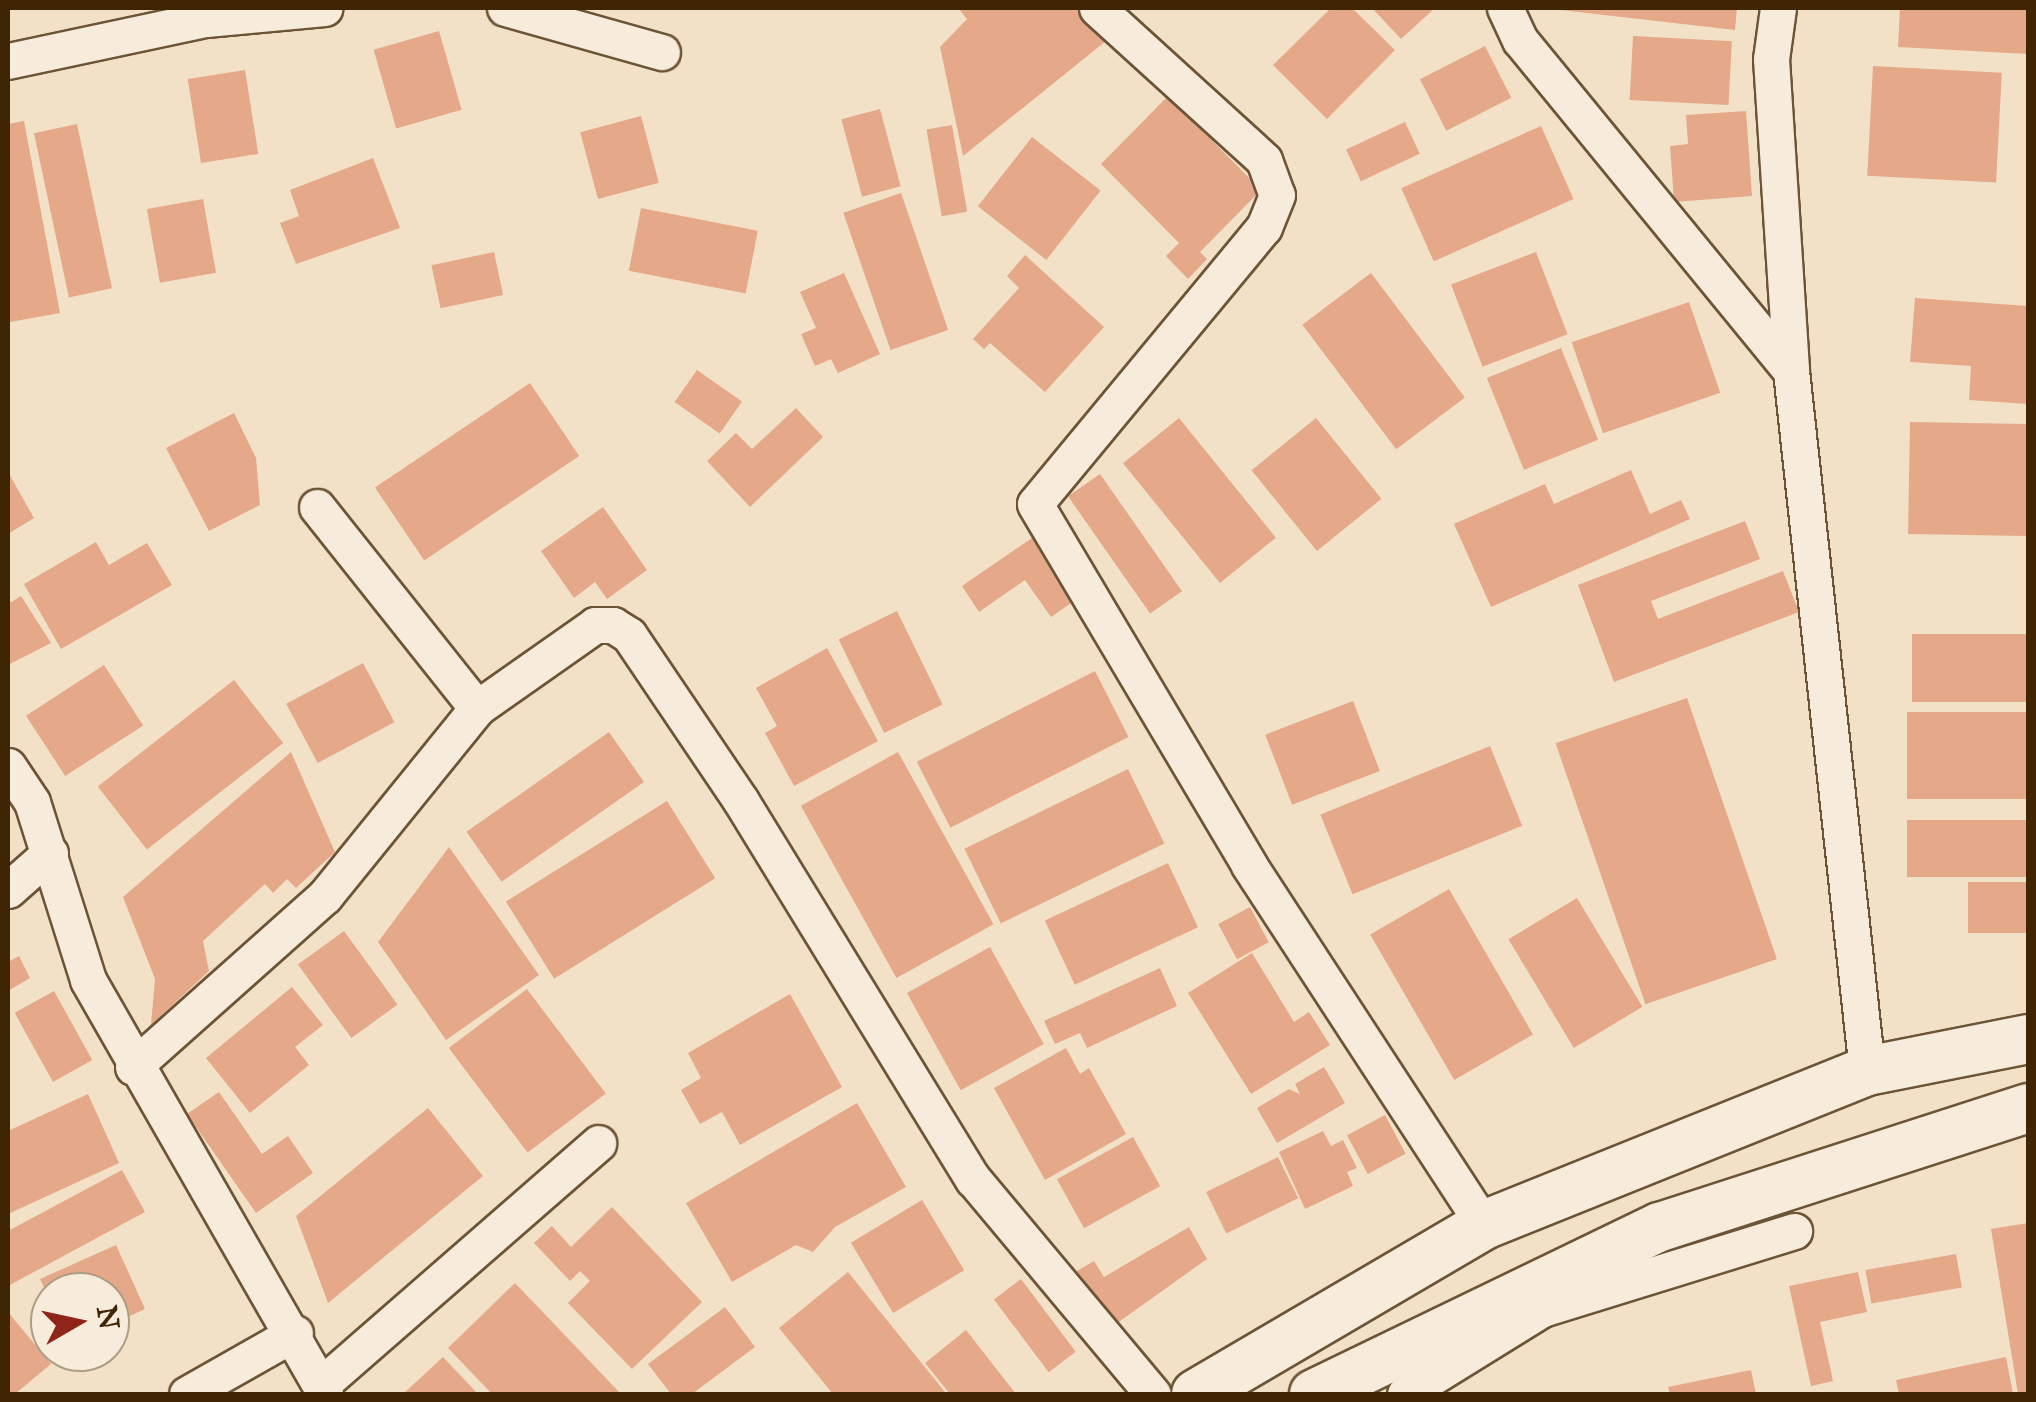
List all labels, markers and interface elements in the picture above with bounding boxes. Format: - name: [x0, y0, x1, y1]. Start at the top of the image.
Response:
- north arrow: [30, 1272, 130, 1372]
- text: N: [89, 1303, 127, 1332]

